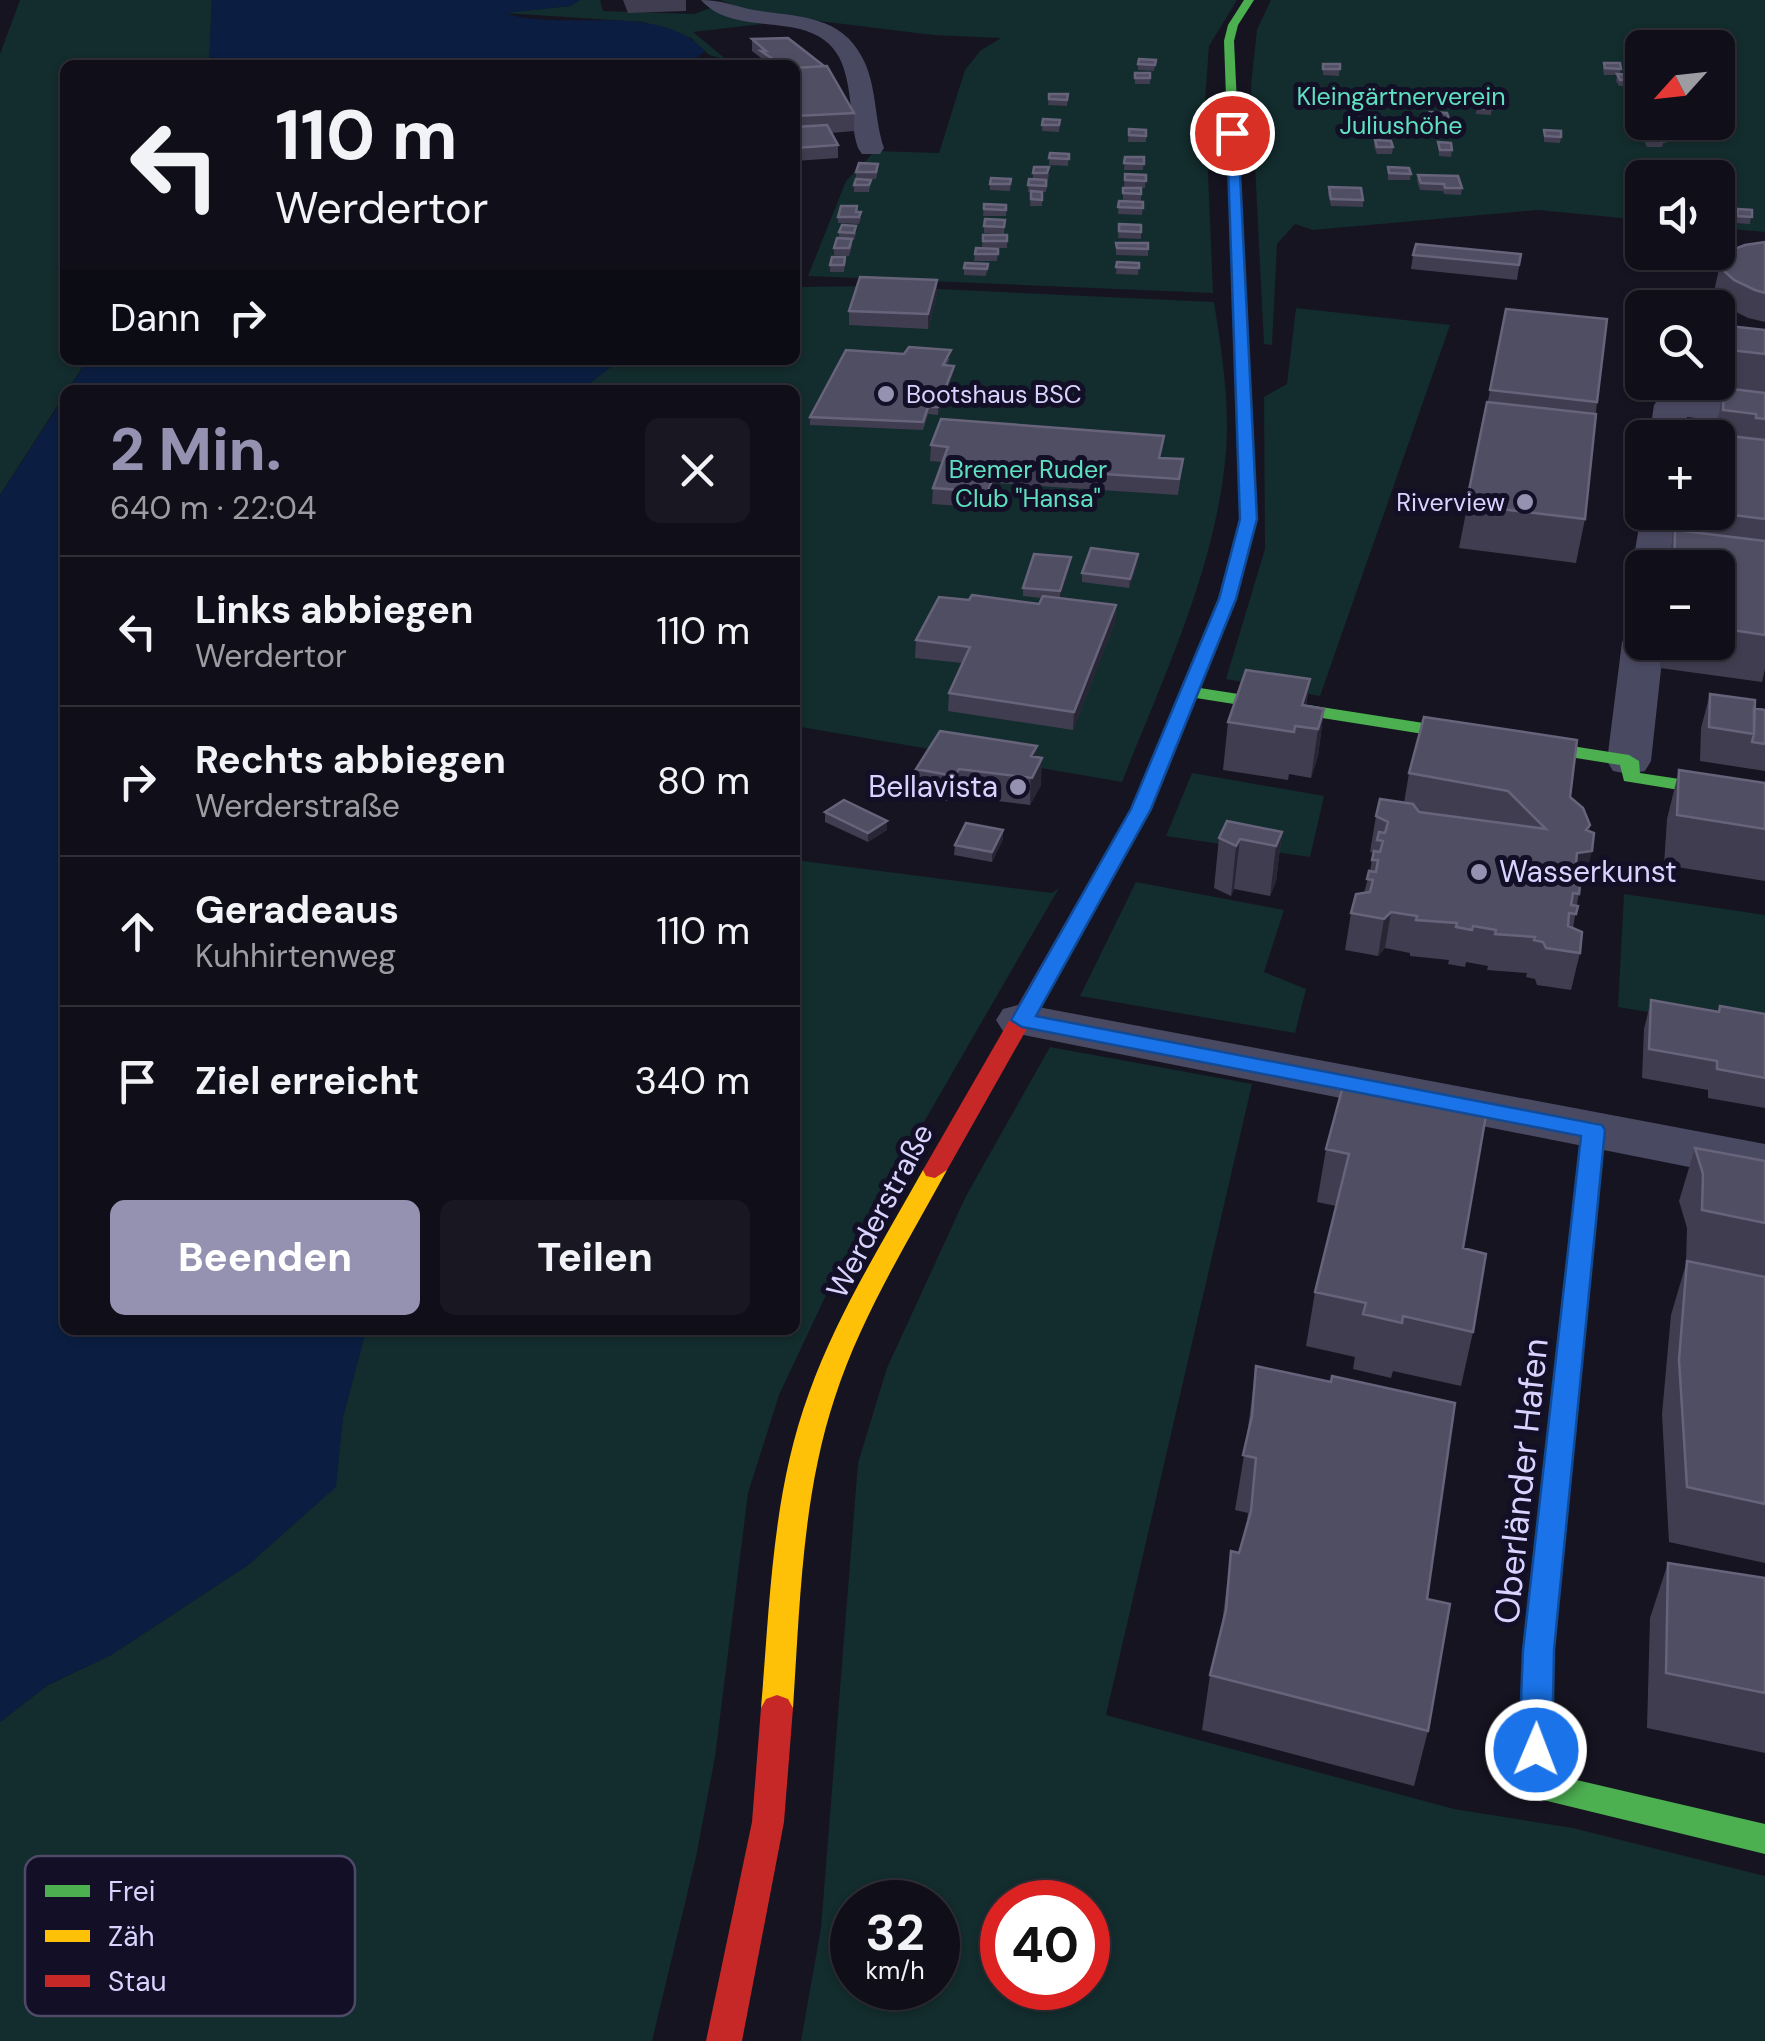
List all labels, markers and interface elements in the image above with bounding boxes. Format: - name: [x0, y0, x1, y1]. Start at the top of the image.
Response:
- north arrow: [1625, 30, 1735, 140]
- map controls: [1625, 30, 1735, 660]
- park label: Kleingärtnerverein Juliushöhe: [1296, 80, 1506, 142]
- text: 110 m: [275, 90, 458, 181]
- pin: [1190, 91, 1275, 176]
- icon: left: [110, 100, 240, 230]
- icon: arrive: [1205, 106, 1260, 161]
- button: sound: [1625, 160, 1735, 270]
- text: Werdertor: [275, 178, 488, 237]
- icon: right: [220, 290, 275, 345]
- button: search: [1625, 290, 1735, 400]
- text: Dann: [110, 293, 200, 343]
- place label: Bootshaus BSC: [906, 378, 1082, 411]
- marker: Bootshaus BSC: [875, 383, 897, 405]
- text: 2 Min.: [110, 410, 281, 489]
- button: close: [645, 418, 750, 523]
- button: +: [1625, 420, 1735, 530]
- park label: Bremer Ruder Club "Hansa": [949, 453, 1107, 515]
- place label: Riverview: [1396, 486, 1505, 519]
- text: 640 m · 22:04: [110, 487, 316, 529]
- marker: Riverview: [1514, 491, 1536, 513]
- button: −: [1625, 550, 1735, 660]
- text: Links abbiegen: [195, 585, 473, 635]
- icon: left: [110, 604, 165, 659]
- text: 110 m: [656, 606, 750, 656]
- text: Werdertor: [195, 635, 347, 677]
- text: Rechts abbiegen: [195, 735, 506, 785]
- icon: right: [110, 754, 165, 809]
- text: 80 m: [657, 756, 750, 806]
- place label: Bellavista: [868, 767, 998, 806]
- marker: Bellavista: [1007, 776, 1029, 798]
- text: Werderstraße: [195, 785, 400, 827]
- place label: Wasserkunst: [1499, 852, 1677, 891]
- marker: Wasserkunst: [1468, 861, 1490, 883]
- text: Geradeaus: [195, 885, 399, 935]
- icon: ahead: [110, 904, 165, 959]
- text: 110 m: [656, 906, 750, 956]
- text: Kuhhirtenweg: [195, 935, 396, 977]
- icon: arrive: [110, 1054, 165, 1109]
- text: Ziel erreicht: [195, 1056, 419, 1106]
- text: 340 m: [635, 1056, 750, 1106]
- street label: Werderstraße: [817, 1117, 942, 1305]
- button: Beenden: [110, 1200, 420, 1315]
- button: Teilen: [440, 1200, 750, 1315]
- street label: Oberländer Hafen: [1483, 1336, 1559, 1626]
- position arrow: [1484, 1698, 1588, 1802]
- legend: [25, 1856, 355, 2016]
- text: Frei: [108, 1873, 155, 1910]
- speed limit sign: 40: [980, 1880, 1110, 2010]
- text: 32: [866, 1900, 925, 1966]
- text: Zäh: [108, 1918, 154, 1955]
- text: km/h: [865, 1954, 925, 1987]
- text: Stau: [108, 1963, 167, 2000]

